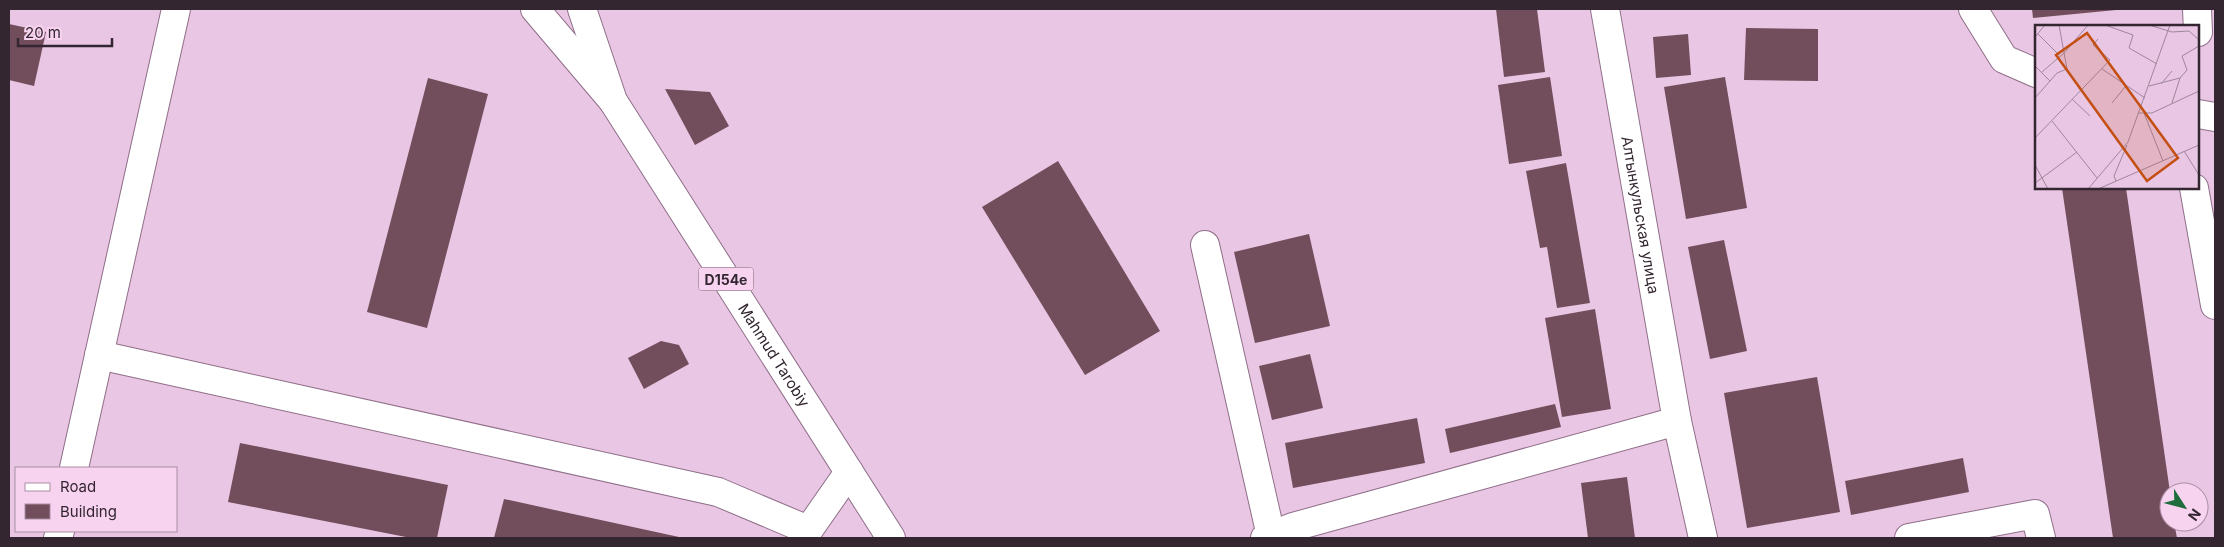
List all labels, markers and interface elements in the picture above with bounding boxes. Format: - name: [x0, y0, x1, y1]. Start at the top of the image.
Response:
- scale bar: [18, 15, 111, 47]
- text: 20 m: [25, 23, 61, 42]
- inset map: [2035, 25, 2199, 189]
- street label: Алтынкульская улица: [1618, 135, 1664, 295]
- road number: D154e: [698, 268, 754, 290]
- street label: Mahmud Tarobiy: [735, 300, 815, 411]
- legend: [15, 467, 178, 532]
- text: Road: [60, 477, 96, 496]
- north arrow: [2159, 482, 2209, 532]
- text: Building: [60, 502, 117, 521]
- text: N: [2185, 506, 2205, 524]

